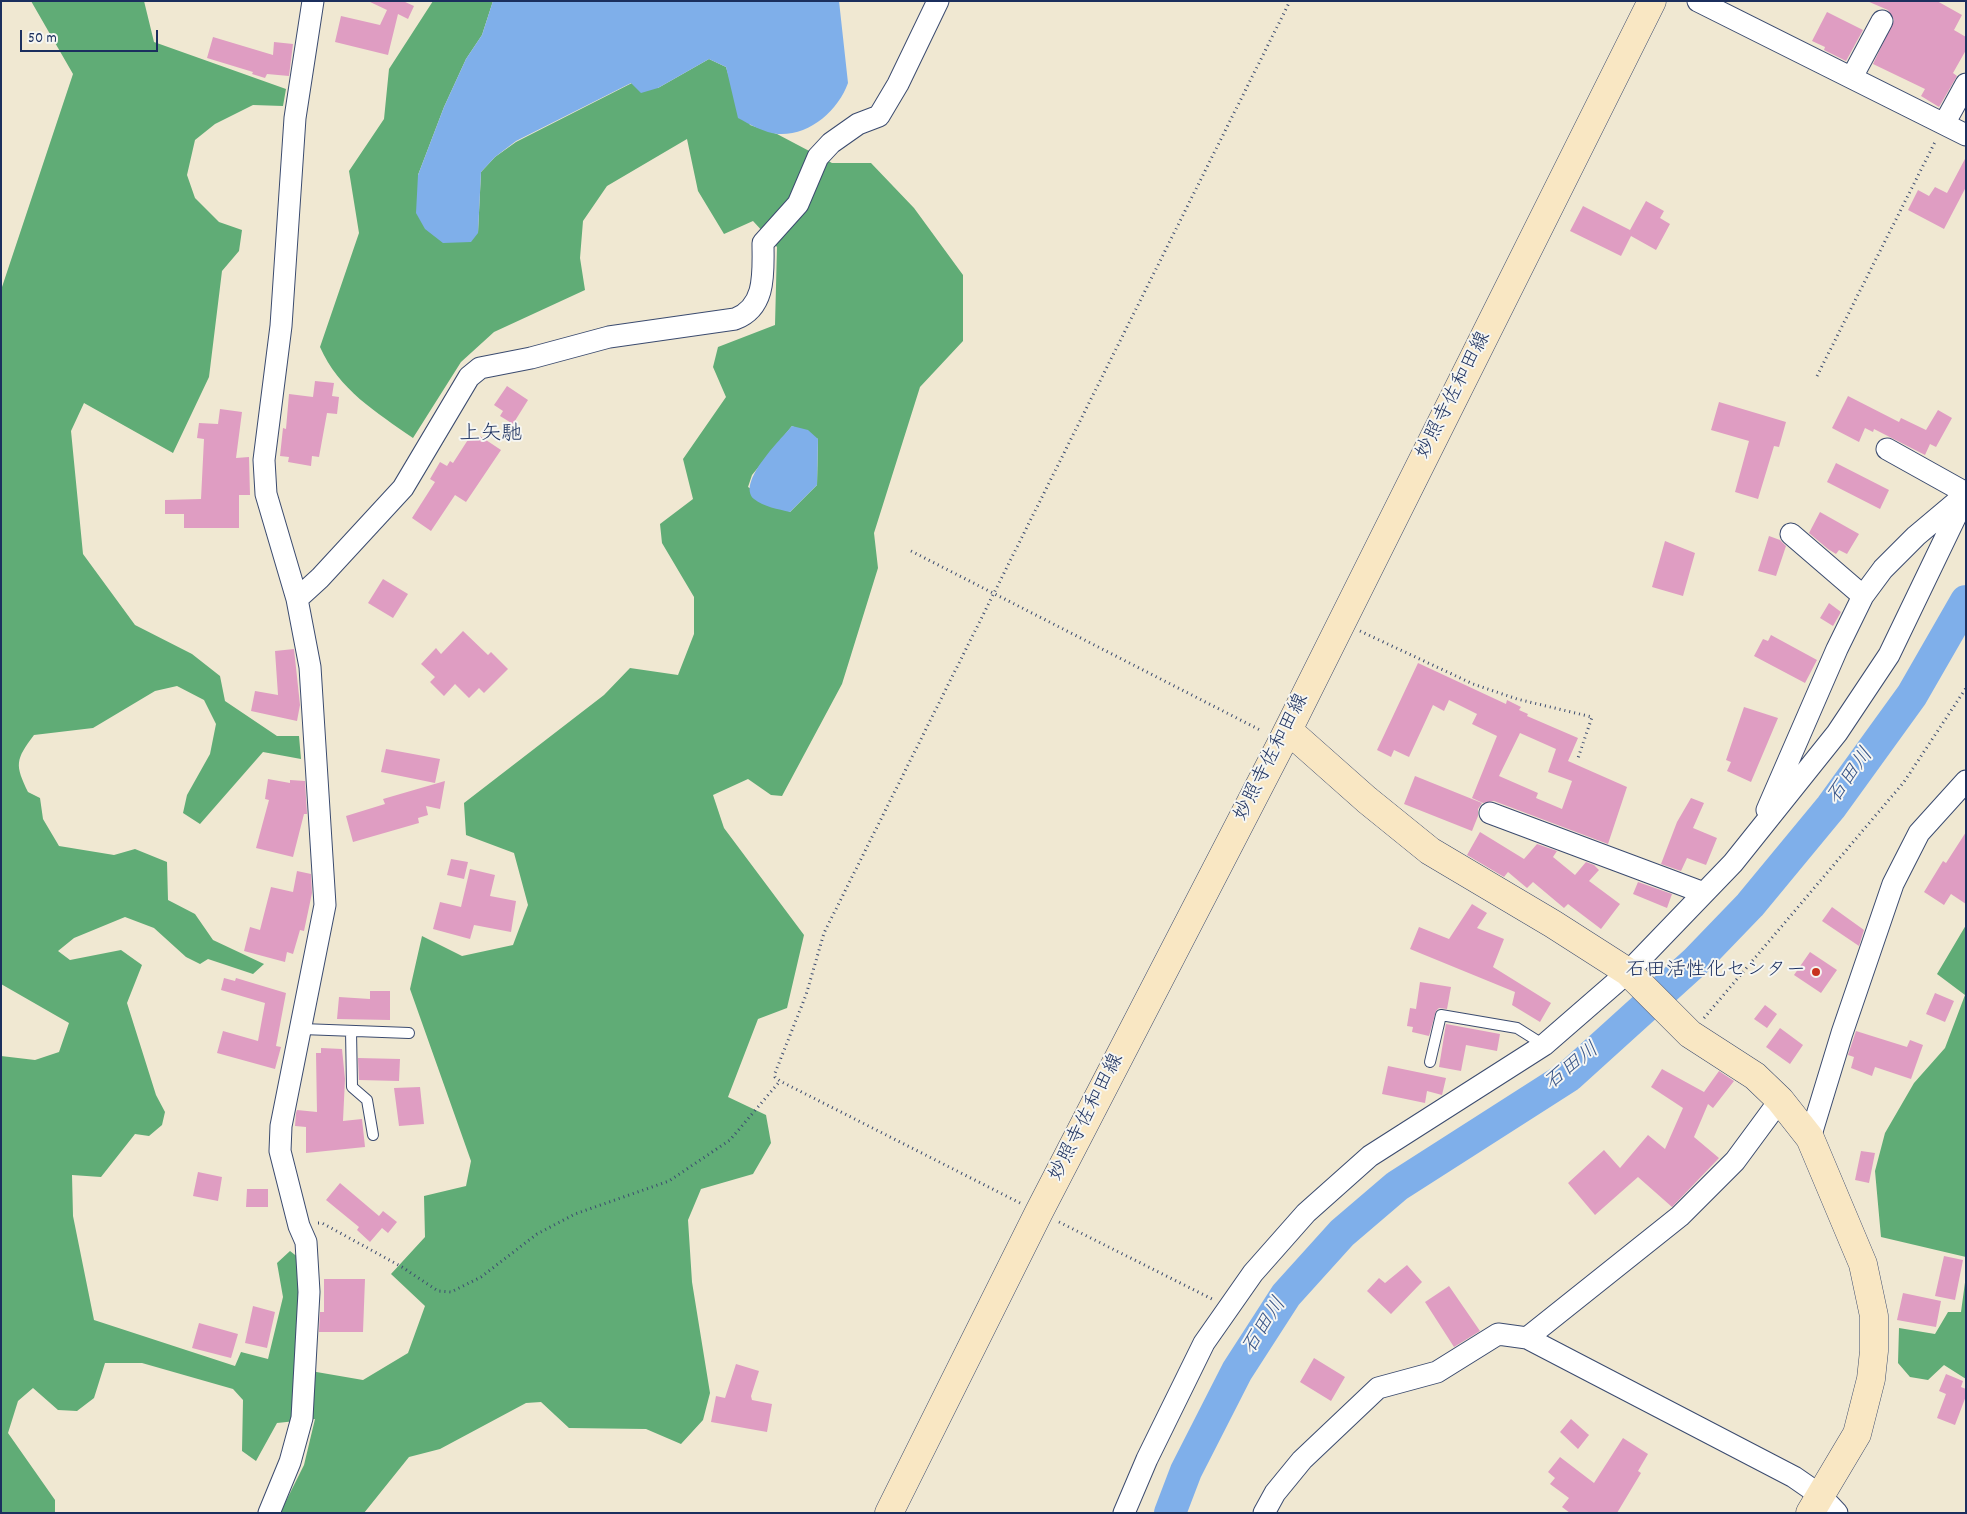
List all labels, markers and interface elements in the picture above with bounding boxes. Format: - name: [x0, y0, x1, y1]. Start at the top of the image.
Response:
- scale bar: [22, 20, 160, 52]
- text: 50 m: [28, 28, 57, 50]
- street label: 妙照寺佐和田線: [1413, 328, 1497, 464]
- district label: 上矢馳: [460, 423, 522, 449]
- street label: 妙照寺佐和田線: [1231, 690, 1315, 826]
- water label: 石田川: [1823, 744, 1881, 810]
- place label: 石田活性化センター: [1626, 960, 1806, 984]
- marker: 石田活性化センター: [1810, 966, 1822, 978]
- water label: 石田川: [1540, 1039, 1606, 1097]
- street label: 妙照寺佐和田線: [1046, 1050, 1130, 1186]
- water label: 石田川: [1238, 1294, 1294, 1360]

